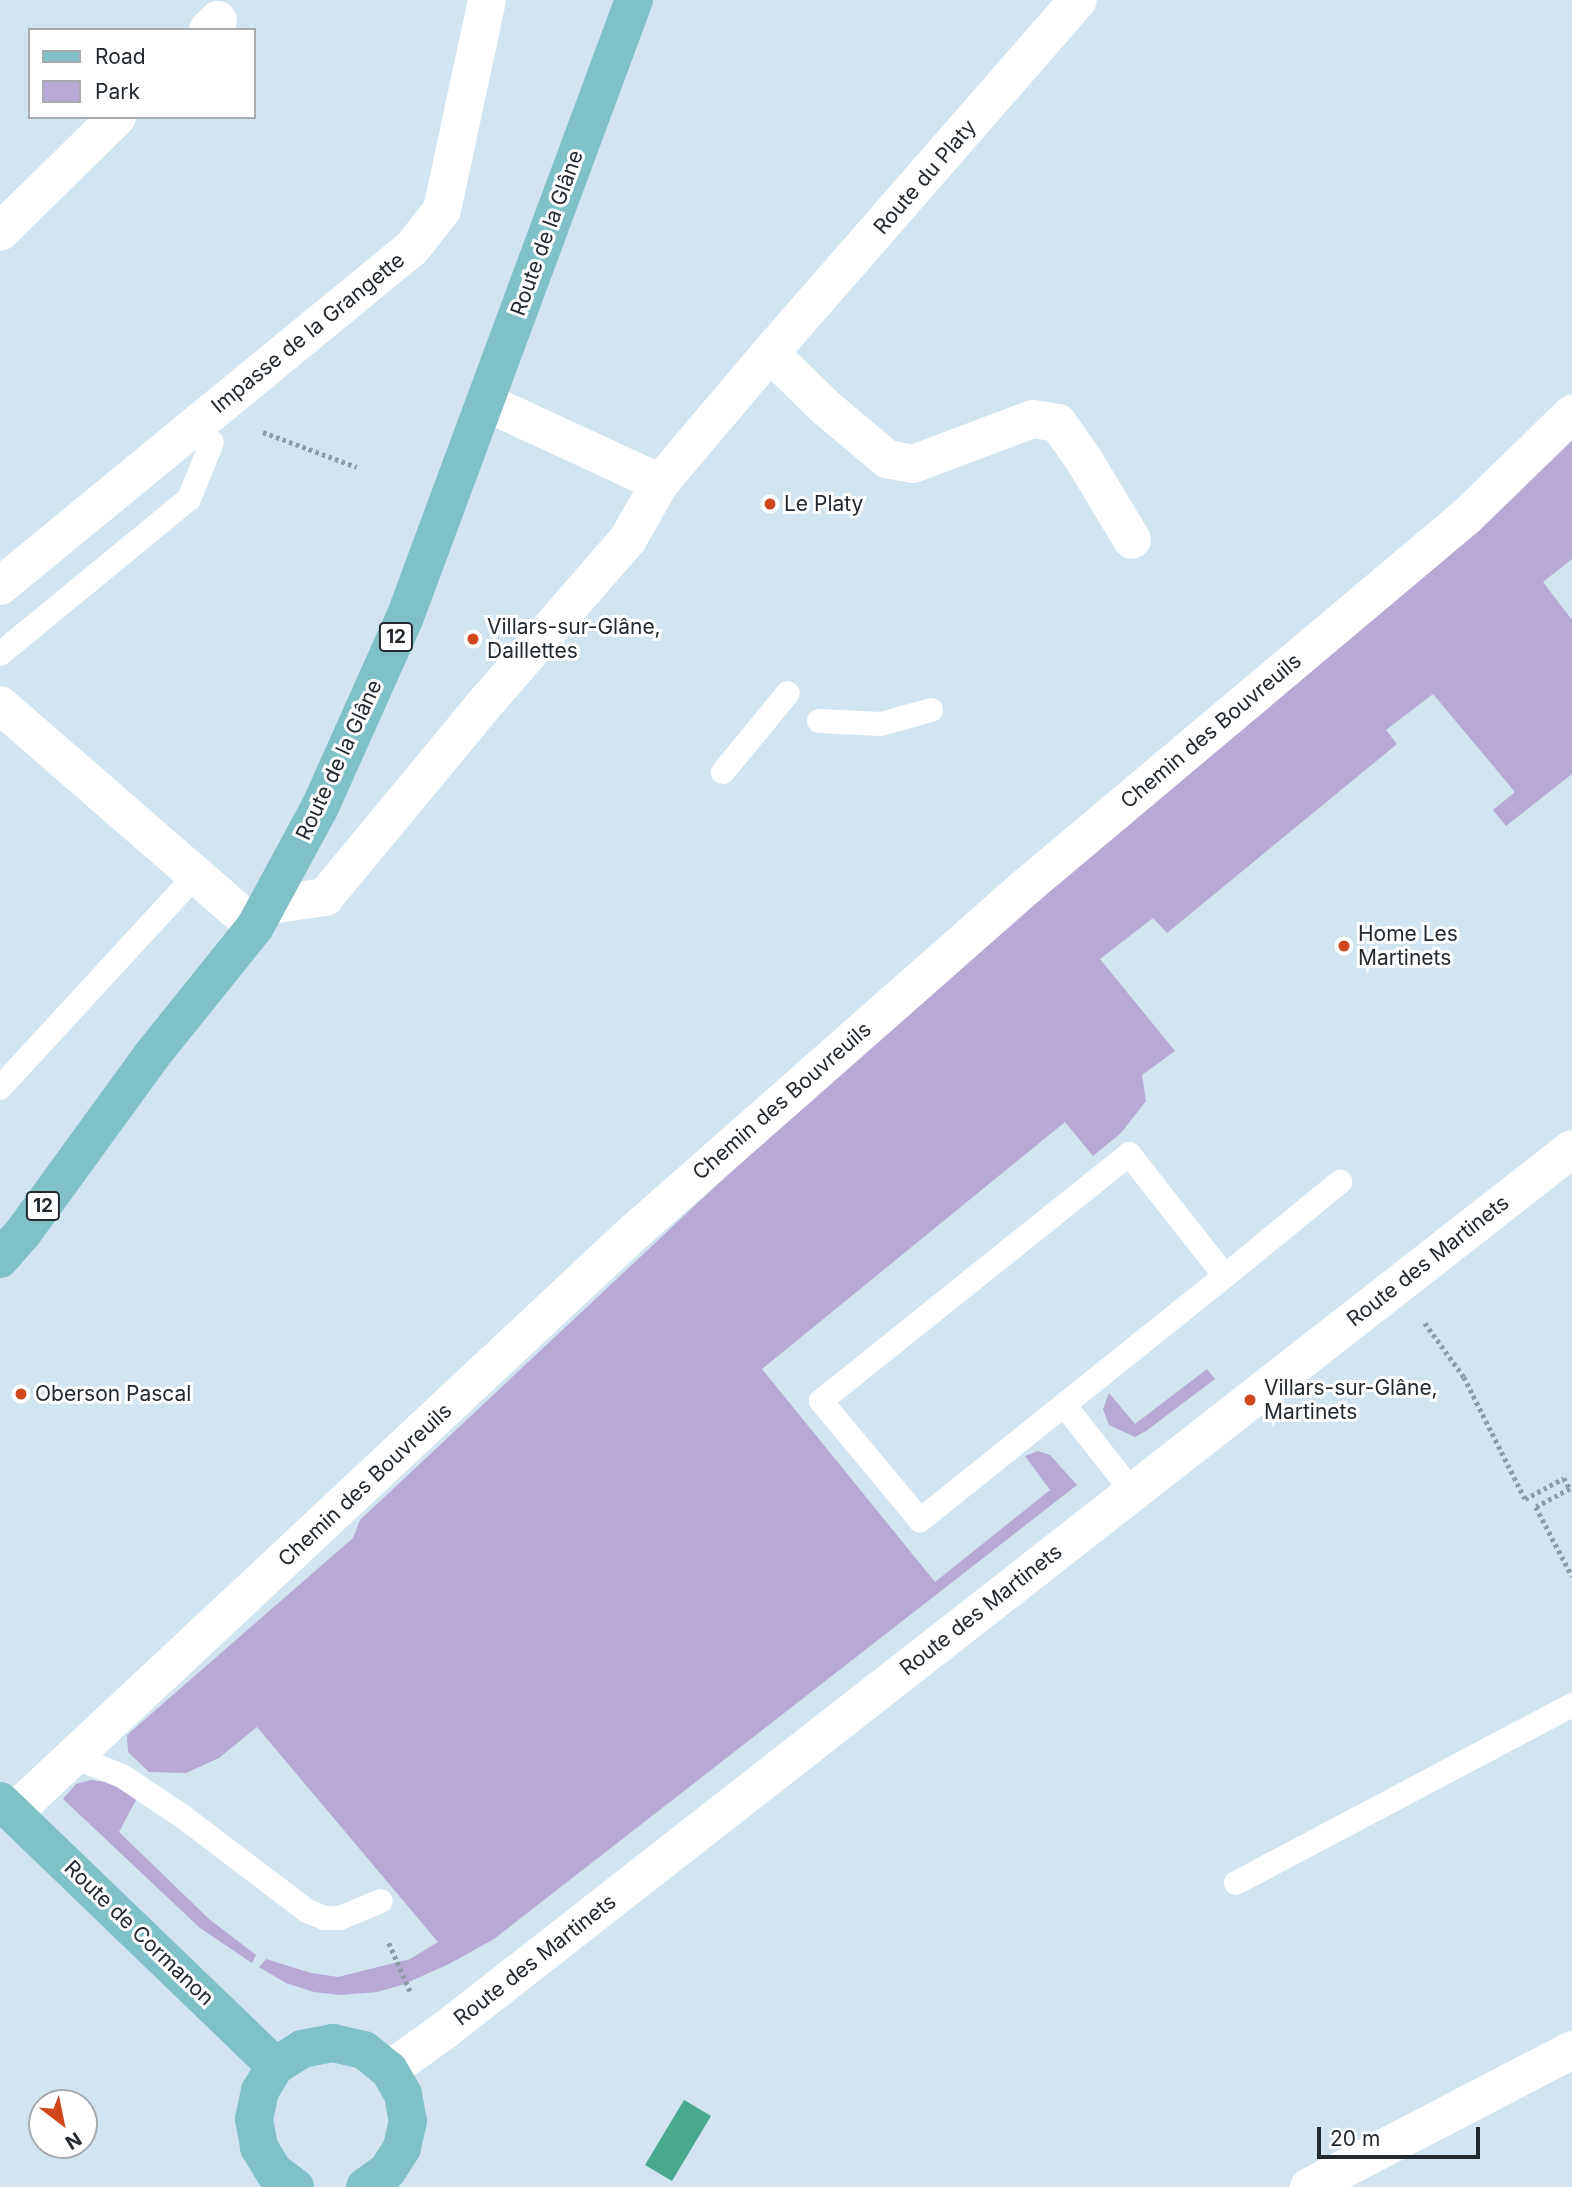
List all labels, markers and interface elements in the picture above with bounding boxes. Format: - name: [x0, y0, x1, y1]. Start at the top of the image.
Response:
- legend: [28, 28, 256, 119]
- text: Road: [95, 44, 146, 69]
- text: Park: [95, 79, 140, 104]
- street label: Route du Platy: [868, 115, 982, 239]
- street label: Route de la Glâne: [505, 147, 589, 319]
- street label: Impasse de la Grangette: [206, 247, 410, 419]
- place label: Le Platy: [784, 491, 863, 517]
- marker: Le Platy: [762, 496, 778, 512]
- place label: Villars-sur-Glâne, Daillettes: [487, 614, 661, 664]
- road number: 12: [378, 622, 414, 652]
- marker: Villars-sur-Glâne, Daillettes: [465, 631, 481, 647]
- street label: Chemin des Bouvreuils: [1116, 648, 1306, 814]
- street label: Route de la Glâne: [291, 676, 387, 844]
- place label: Home Les Martinets: [1358, 921, 1458, 971]
- marker: Home Les Martinets: [1336, 938, 1352, 954]
- street label: Chemin des Bouvreuils: [688, 1017, 876, 1185]
- road number: 12: [26, 1190, 60, 1222]
- street label: Route des Martinets: [1342, 1190, 1514, 1332]
- place label: Villars-sur-Glâne, Martinets: [1264, 1375, 1438, 1425]
- place label: Oberson Pascal: [35, 1381, 191, 1407]
- marker: Oberson Pascal: [13, 1386, 29, 1402]
- marker: Villars-sur-Glâne, Martinets: [1242, 1392, 1258, 1408]
- street label: Chemin des Bouvreuils: [273, 1398, 457, 1572]
- street label: Route des Martinets: [895, 1539, 1067, 1681]
- street label: Route de Cormanon: [59, 1855, 219, 2011]
- street label: Route des Martinets: [449, 1889, 621, 2031]
- north arrow: [28, 2089, 98, 2159]
- scale bar: [1320, 2114, 1483, 2158]
- text: 20 m: [1330, 2126, 1380, 2151]
- text: N: [61, 2127, 86, 2154]

